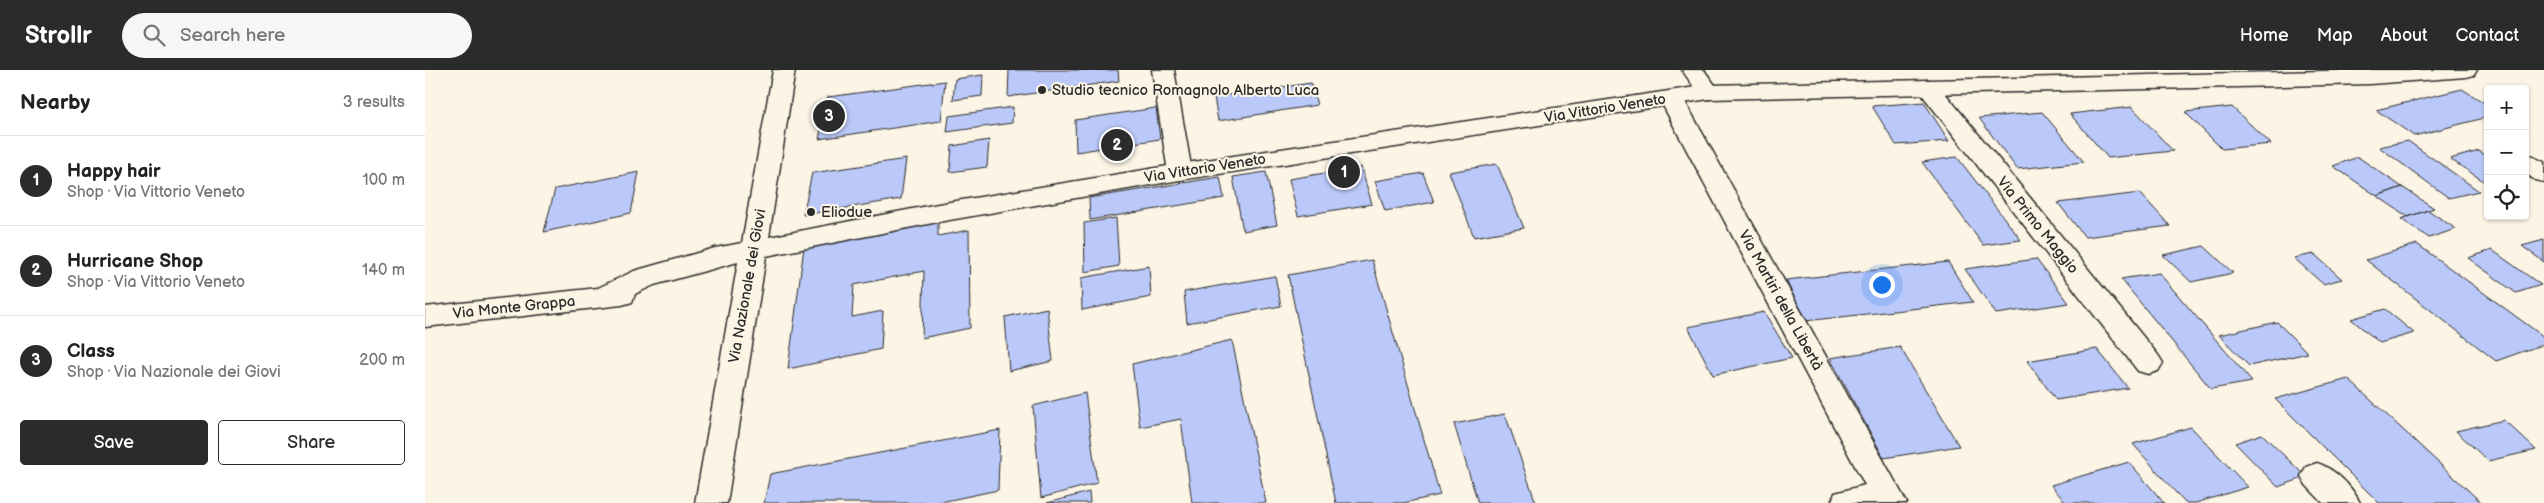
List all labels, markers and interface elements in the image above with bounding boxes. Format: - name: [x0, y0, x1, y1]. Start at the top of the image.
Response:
- search box: [122, 13, 472, 58]
- text: Strollr: [25, 21, 92, 50]
- icon: search: [140, 21, 168, 49]
- text: Search here: [180, 24, 285, 47]
- text: Home: [2240, 25, 2289, 46]
- text: Map: [2317, 25, 2353, 46]
- text: About: [2381, 25, 2428, 46]
- text: Contact: [2456, 25, 2519, 46]
- place label: Studio tecnico Romagnolo Alberto Luca: [1052, 81, 1319, 100]
- marker: Studio tecnico Romagnolo Alberto Luca: [1036, 84, 1048, 96]
- map controls: [2484, 85, 2529, 220]
- button: +: [2484, 85, 2529, 130]
- street label: Via Vittorio Veneto: [1543, 89, 1667, 127]
- text: Nearby: [20, 90, 90, 115]
- text: 3 results: [343, 93, 405, 112]
- pin: 3: [813, 97, 845, 135]
- pin: 2: [1101, 126, 1133, 164]
- button: −: [2484, 130, 2529, 175]
- street label: Via Vittorio Veneto: [1143, 149, 1267, 187]
- pin: 1: [1328, 153, 1360, 191]
- text: Happy hair: [67, 160, 161, 183]
- text: 1: [33, 171, 39, 190]
- text: 100 m: [362, 171, 405, 190]
- street label: Via Primo Maggio: [1993, 173, 2083, 278]
- button: locate: [2484, 175, 2529, 220]
- text: Shop · Via Vittorio Veneto: [67, 183, 245, 202]
- place label: Eliodue: [821, 203, 872, 222]
- marker: Eliodue: [805, 206, 817, 218]
- street label: Via Nazionale dei Giovi: [725, 207, 770, 365]
- street label: Via Martiri della Libertà: [1734, 227, 1827, 374]
- text: Hurricane Shop: [67, 250, 203, 273]
- text: 2: [31, 261, 41, 280]
- text: 140 m: [362, 261, 405, 280]
- your location: [1869, 272, 1895, 298]
- text: Shop · Via Vittorio Veneto: [67, 273, 245, 292]
- street label: Via Monte Grappa: [452, 292, 576, 323]
- text: Class: [67, 340, 115, 363]
- text: 3: [31, 351, 41, 370]
- text: 200 m: [359, 351, 405, 370]
- text: Shop · Via Nazionale dei Giovi: [67, 363, 281, 382]
- button: Save: [20, 420, 208, 465]
- button: Share: [218, 420, 405, 465]

